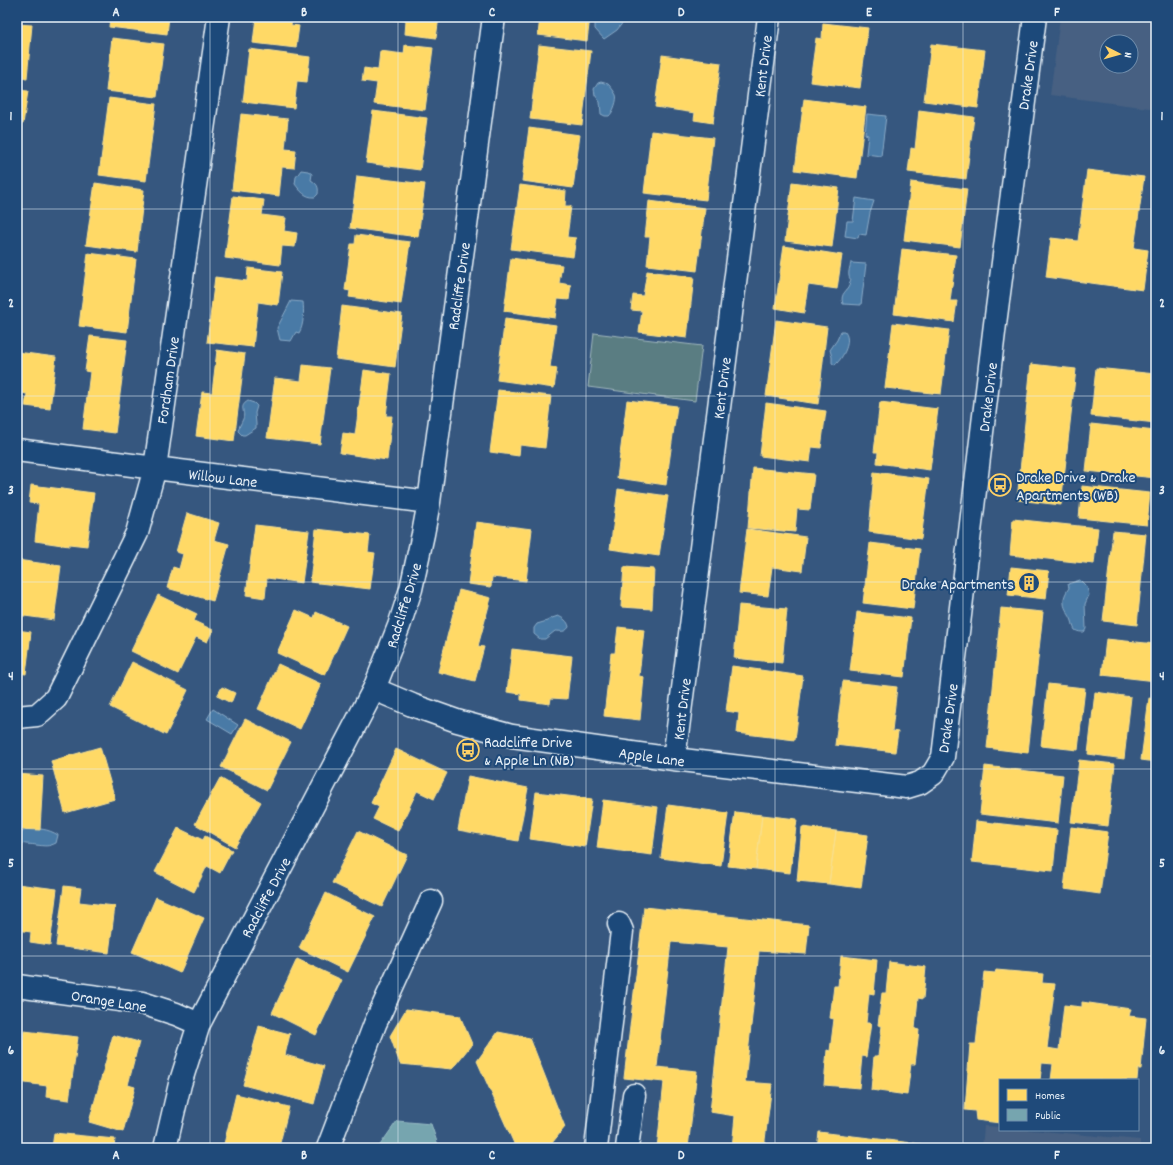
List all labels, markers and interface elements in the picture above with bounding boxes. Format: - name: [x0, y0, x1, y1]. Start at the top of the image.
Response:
- text: A: [112, 4, 120, 23]
- text: B: [301, 4, 307, 23]
- text: C: [489, 4, 496, 23]
- text: D: [678, 4, 685, 23]
- text: E: [866, 4, 873, 23]
- text: F: [1054, 4, 1060, 23]
- street label: Kent Drive: [749, 34, 780, 99]
- north arrow: [1099, 34, 1139, 74]
- street label: Drake Drive: [1013, 39, 1046, 112]
- text: N: [1119, 51, 1135, 59]
- text: 1: [10, 108, 13, 127]
- text: 1: [1161, 108, 1164, 127]
- street label: Radcliffe Drive: [443, 241, 478, 332]
- text: 2: [8, 295, 14, 314]
- text: 2: [1159, 295, 1165, 314]
- street label: Fordham Drive: [152, 335, 187, 426]
- street label: Kent Drive: [708, 356, 739, 421]
- street label: Drake Drive: [974, 361, 1005, 433]
- street label: Willow Lane: [187, 464, 258, 495]
- place label: Drake Drive & Drake Apartments (WB): [1016, 467, 1135, 508]
- bus stop icon: Drake Drive & Drake Apartments (WB): [987, 472, 1013, 498]
- text: 3: [8, 482, 14, 501]
- text: 3: [1159, 482, 1165, 501]
- street label: Radcliffe Drive: [381, 560, 429, 651]
- building icon: Drake Apartments: [1016, 570, 1042, 596]
- place label: Drake Apartments: [902, 574, 1014, 597]
- text: 4: [8, 668, 14, 687]
- text: 4: [1159, 668, 1165, 687]
- street label: Kent Drive: [668, 677, 699, 742]
- street label: Drake Drive: [933, 682, 966, 755]
- place label: Radcliffe Drive & Apple Ln (NB): [484, 732, 574, 773]
- bus stop icon: Radcliffe Drive & Apple Ln (NB): [455, 737, 481, 763]
- street label: Apple Lane: [617, 742, 686, 774]
- street label: Radcliffe Drive: [236, 854, 298, 943]
- text: 5: [8, 855, 14, 874]
- text: 5: [1159, 855, 1165, 874]
- street label: Orange Lane: [69, 985, 148, 1020]
- text: 6: [8, 1042, 15, 1061]
- text: 6: [1159, 1042, 1166, 1061]
- legend: [999, 1079, 1139, 1131]
- text: Homes: [1035, 1088, 1065, 1105]
- text: Public: [1035, 1108, 1061, 1125]
- text: A: [112, 1147, 120, 1165]
- text: B: [301, 1147, 307, 1165]
- text: C: [489, 1147, 496, 1165]
- text: D: [678, 1147, 685, 1165]
- text: E: [866, 1147, 873, 1165]
- text: F: [1054, 1147, 1060, 1165]

